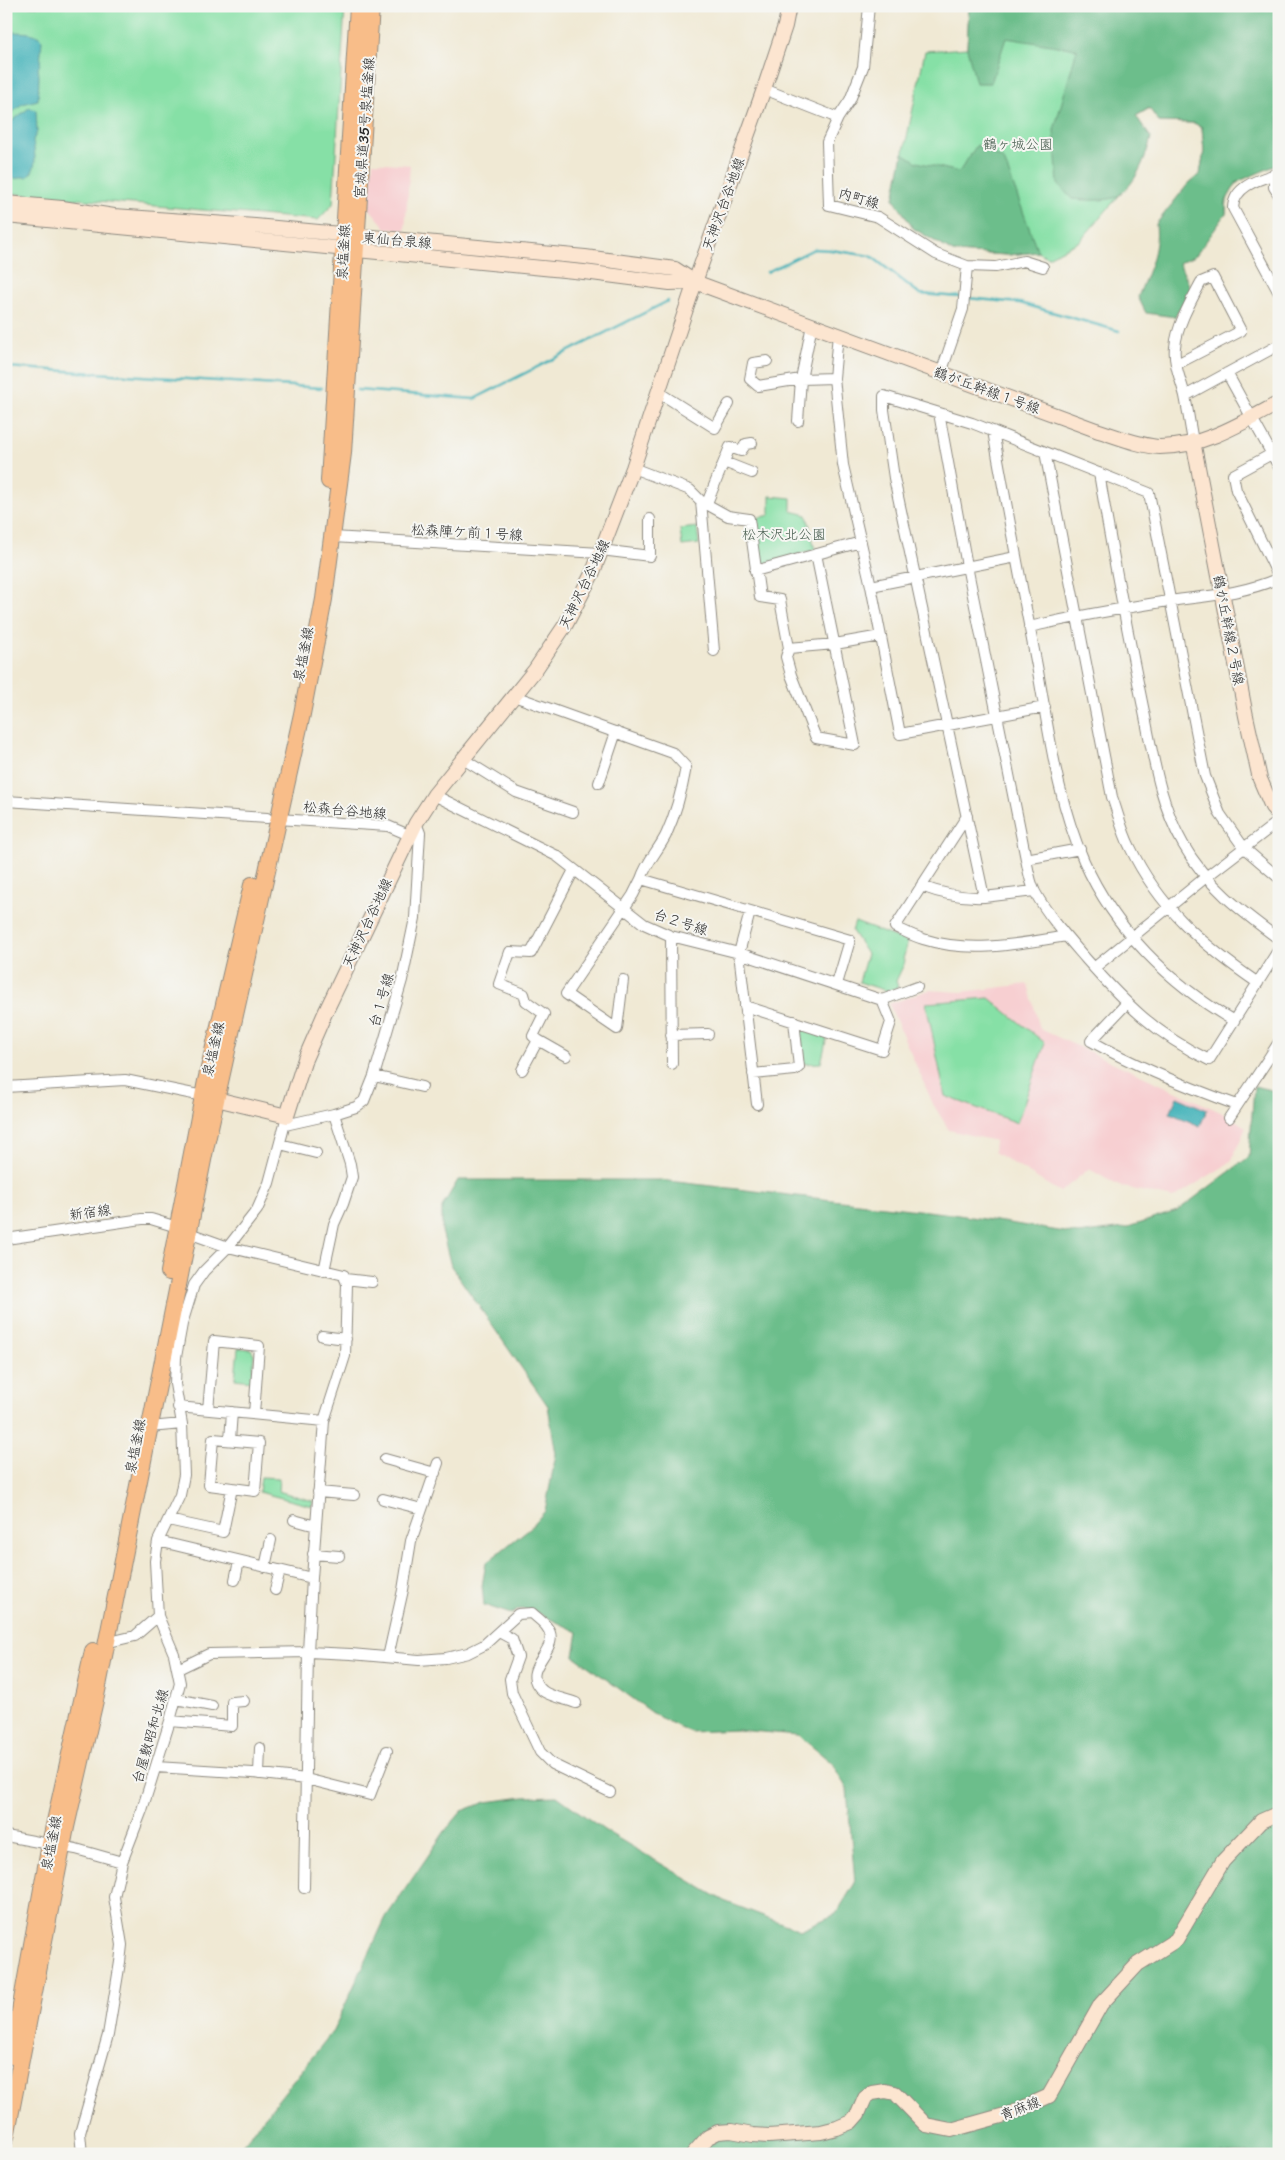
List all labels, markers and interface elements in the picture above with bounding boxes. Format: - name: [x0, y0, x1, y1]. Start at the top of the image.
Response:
- street label: 宮城県道35号泉塩釜線: [347, 56, 382, 200]
- park label: 鶴ヶ城公園: [983, 132, 1053, 157]
- street label: 天神沢台谷地線: [695, 154, 752, 254]
- street label: 内町線: [835, 181, 882, 216]
- street label: 泉塩釜線: [330, 223, 357, 281]
- street label: 東仙台泉線: [361, 225, 433, 256]
- street label: 鶴が丘幹線１号線: [930, 360, 1044, 421]
- street label: 松森陣ケ前１号線: [410, 517, 524, 548]
- park label: 松木沢北公園: [742, 522, 826, 547]
- street label: 天神沢台谷地線: [552, 535, 617, 634]
- street label: 鶴が丘幹線２号線: [1206, 573, 1251, 687]
- street label: 泉塩釜線: [286, 624, 321, 684]
- street label: 松森台谷地線: [302, 794, 388, 827]
- street label: 天神沢台谷地線: [335, 874, 399, 973]
- street label: 台２号線: [650, 902, 711, 943]
- street label: 台１号線: [362, 970, 401, 1030]
- street label: 泉塩釜線: [195, 1019, 232, 1079]
- street label: 新宿線: [68, 1197, 113, 1228]
- street label: 泉塩釜線: [118, 1416, 153, 1476]
- street label: 台屋敷昭和北線: [125, 1686, 176, 1787]
- street label: 泉塩釜線: [34, 1813, 69, 1873]
- street label: 青麻線: [996, 2089, 1044, 2128]

